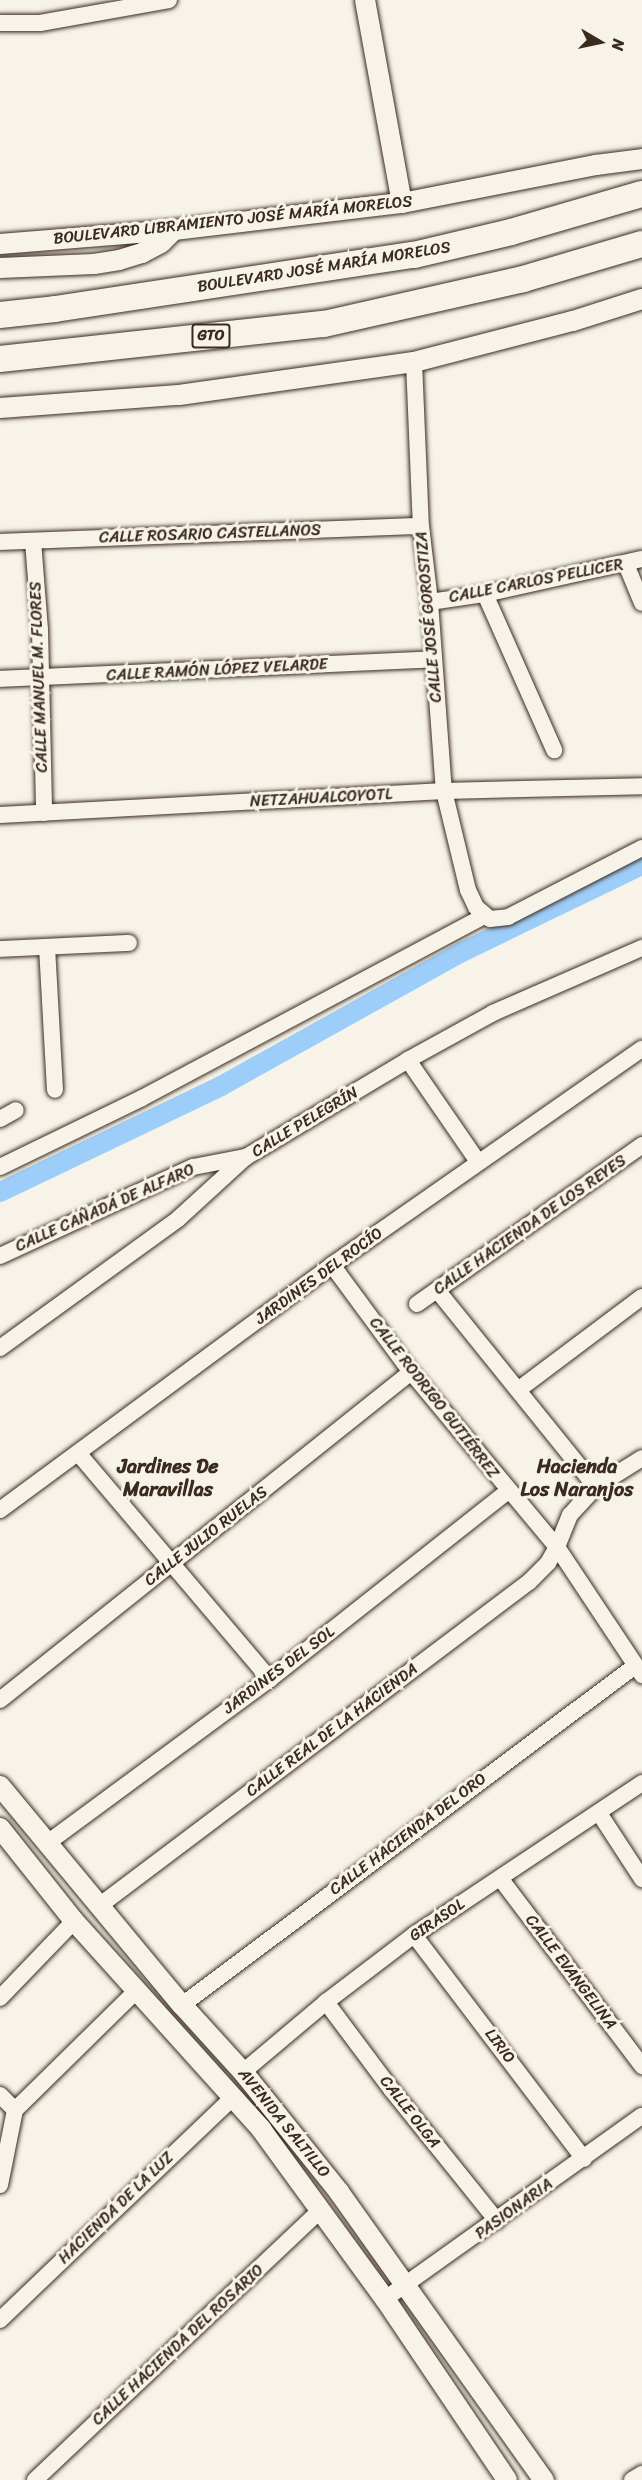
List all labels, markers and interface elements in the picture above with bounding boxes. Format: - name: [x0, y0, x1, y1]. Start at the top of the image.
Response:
- north arrow: [570, 12, 630, 72]
- text: N: [603, 37, 633, 53]
- street label: BOULEVARD LIBRAMIENTO JOSÉ MARÍA MORELOS: [53, 192, 413, 248]
- street label: BOULEVARD JOSÉ MARÍA MORELOS: [196, 238, 452, 296]
- road number: GTO: [190, 324, 232, 348]
- street label: CALLE ROSARIO CASTELLANOS: [99, 521, 321, 547]
- street label: CALLE JOSÉ GOROSTIZA: [412, 531, 446, 703]
- street label: CALLE CARLOS PELLICER: [448, 555, 624, 607]
- street label: CALLE MANUEL M. FLORES: [26, 581, 52, 773]
- street label: CALLE RAMÓN LÓPEZ VELARDE: [106, 655, 328, 685]
- street label: NETZAHUALCOYOTL: [249, 785, 393, 811]
- street label: CALLE PELEGRÍN: [249, 1083, 361, 1161]
- street label: CALLE HACIENDA DE LOS REYES: [431, 1152, 629, 1298]
- street label: CALLE CAÑADÁ DE ALFARO: [12, 1160, 198, 1256]
- street label: JARDINES DEL ROCÍO: [251, 1223, 387, 1329]
- street label: CALLE RODRIGO GUTIÉRREZ: [366, 1314, 502, 1482]
- district label: Jardines De Maravillas: [118, 1454, 218, 1501]
- district label: Hacienda Los Naranjos: [521, 1455, 633, 1502]
- street label: CALLE JULIO RUELAS: [141, 1483, 271, 1589]
- street label: JARDINES DEL SOL: [220, 1622, 338, 1718]
- street label: CALLE REAL DE LA HACIENDA: [242, 1659, 422, 1801]
- street label: CALLE HACIENDA DEL ORO: [326, 1769, 490, 1899]
- street label: GIRASOL: [406, 1895, 468, 1945]
- street label: CALLE EVANGELINA: [521, 1910, 621, 2034]
- street label: LIRIO: [481, 2025, 519, 2067]
- street label: AVENIDA SALTILLO: [234, 2064, 334, 2182]
- street label: CALLE OLGA: [376, 2072, 444, 2152]
- street label: HACIENDA DE LA LUZ: [54, 2148, 178, 2268]
- street label: PASIONARIA: [472, 2175, 556, 2243]
- street label: CALLE HACIENDA DEL ROSARIO: [89, 2261, 267, 2429]

